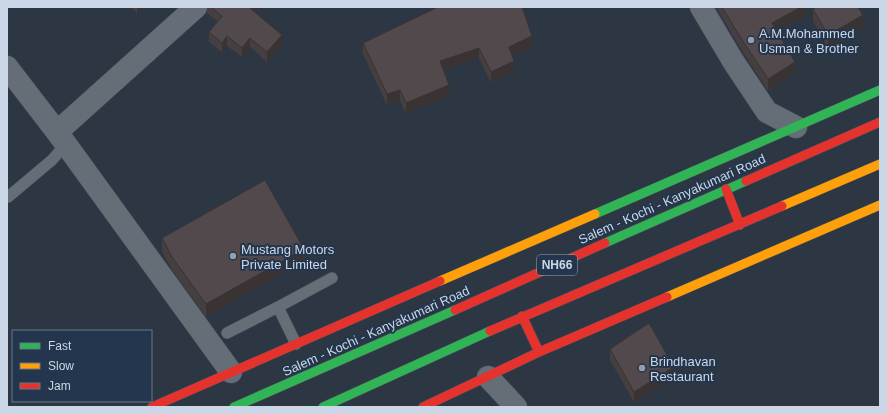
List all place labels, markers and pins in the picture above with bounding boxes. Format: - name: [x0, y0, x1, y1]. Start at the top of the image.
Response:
- place label: A.M.Mohammed Usman & Brother: [759, 26, 859, 56]
- marker: A.M.Mohammed Usman & Brother: [746, 35, 756, 45]
- place label: Mustang Motors Private Limited: [241, 242, 335, 272]
- marker: Mustang Motors Private Limited: [228, 251, 238, 261]
- place label: Brindhavan Restaurant: [650, 354, 716, 384]
- marker: Brindhavan Restaurant: [637, 363, 647, 373]

